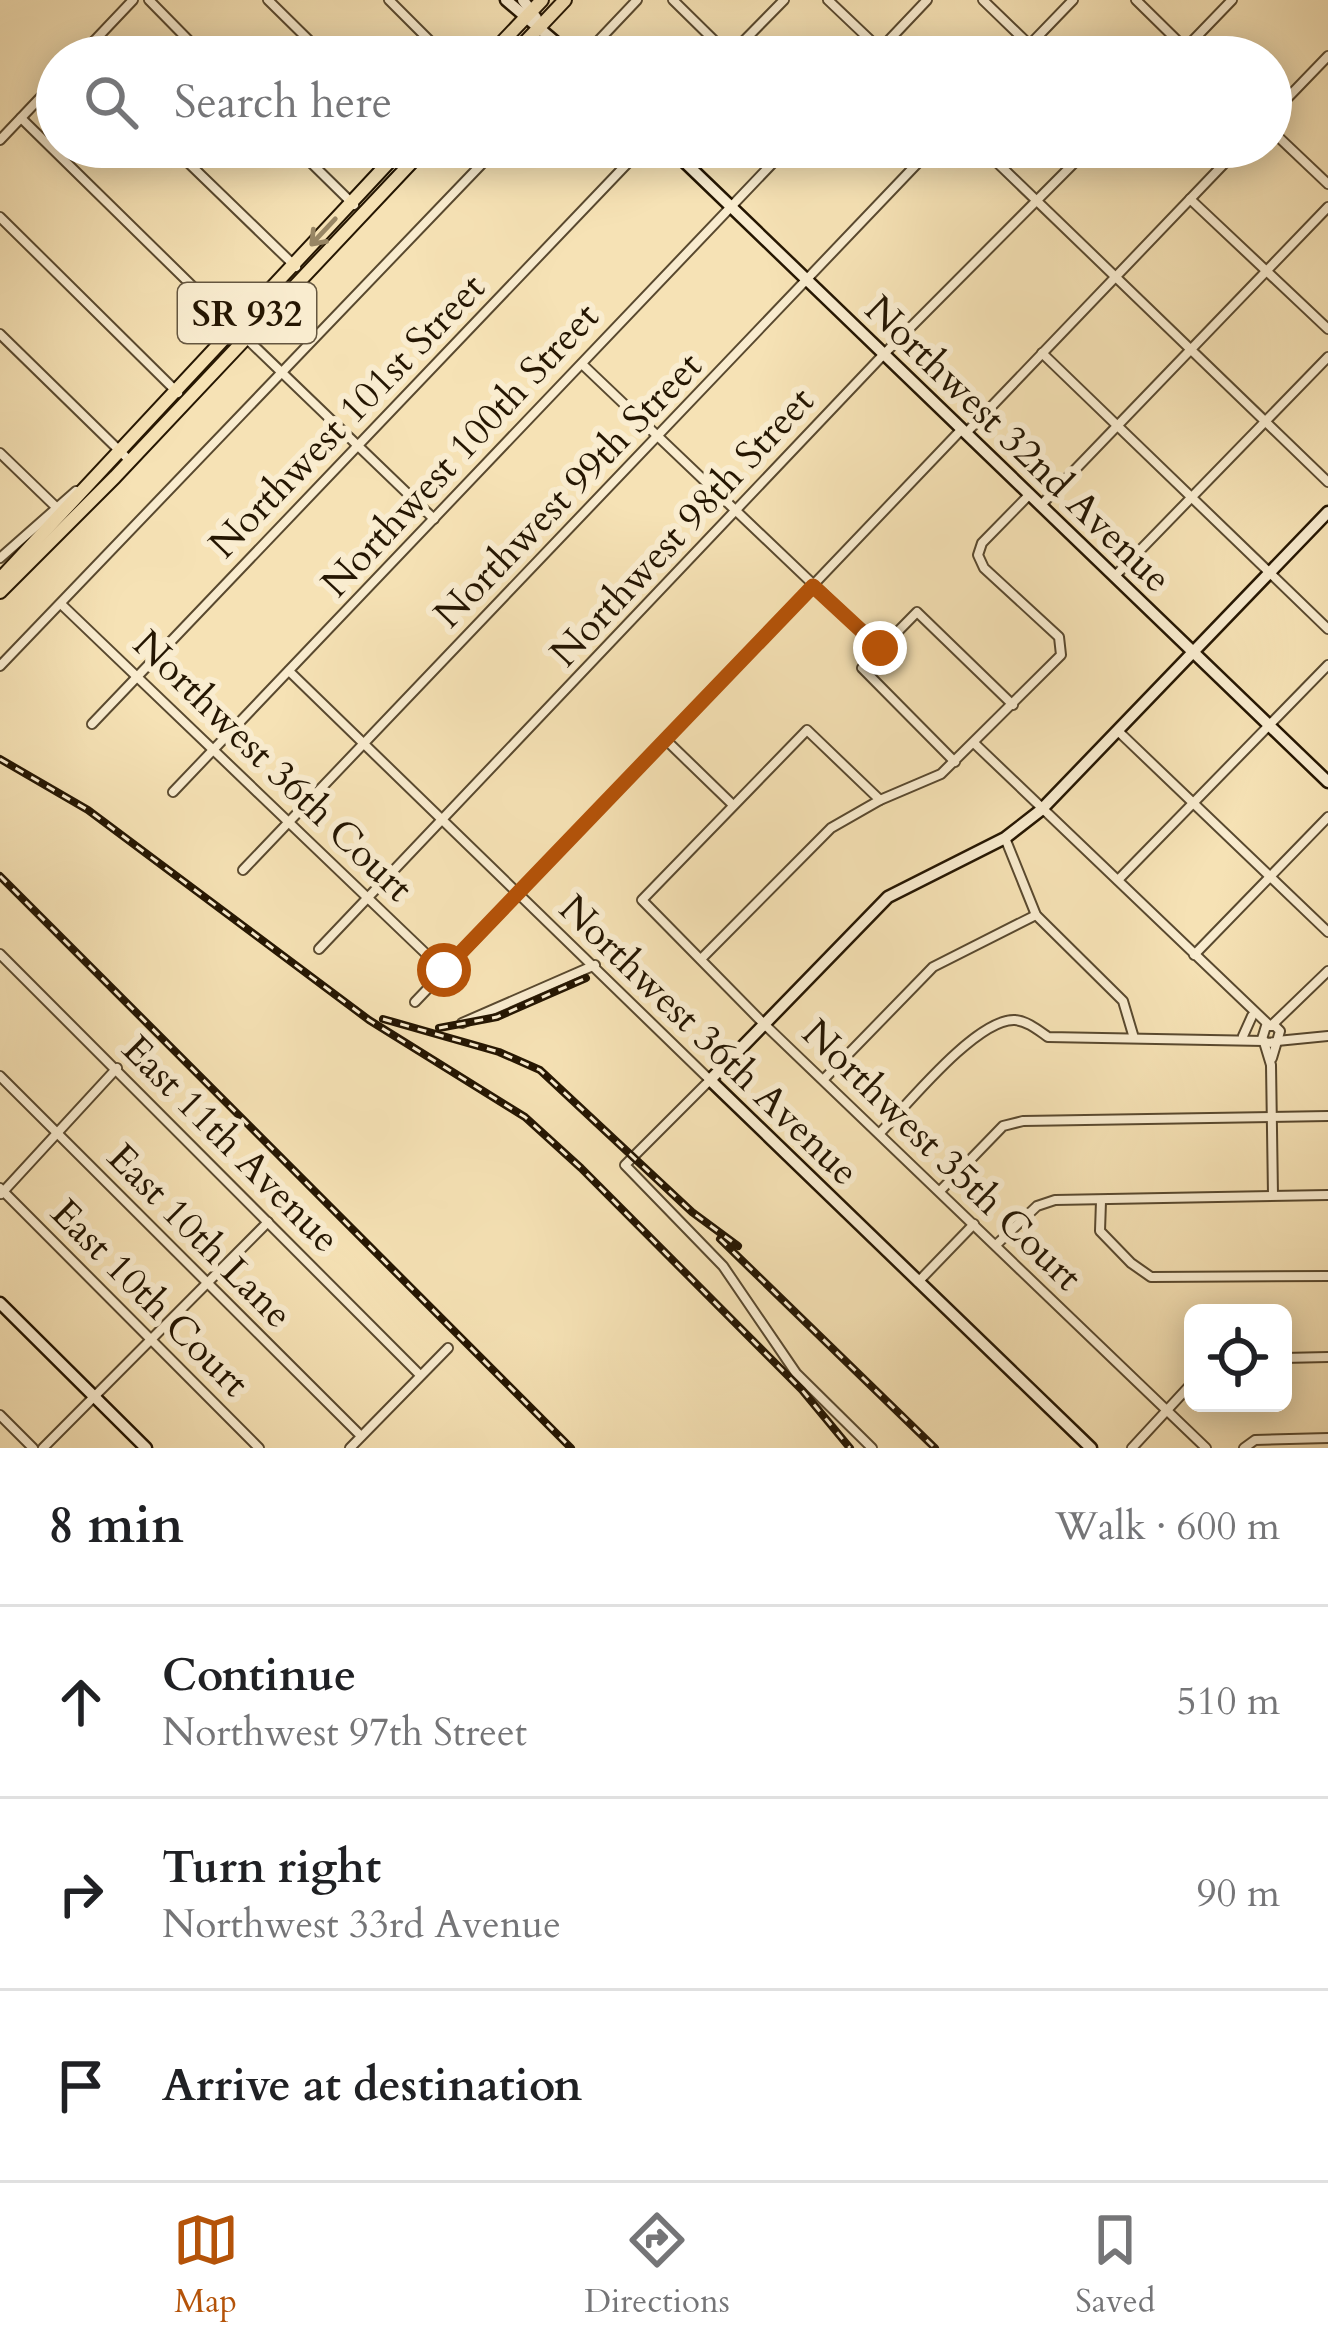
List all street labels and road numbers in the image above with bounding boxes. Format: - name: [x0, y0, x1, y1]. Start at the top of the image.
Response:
- street label: Northwest 101st Street: [197, 262, 497, 570]
- road number: SR 932: [178, 283, 316, 343]
- street label: Northwest 32nd Avenue: [853, 284, 1183, 604]
- street label: Northwest 100th Street: [309, 291, 611, 609]
- street label: Northwest 99th Street: [422, 340, 714, 640]
- street label: Northwest 98th Street: [538, 375, 826, 679]
- street label: Northwest 36th Court: [121, 618, 424, 914]
- street label: Northwest 36th Avenue: [547, 883, 870, 1197]
- street label: Northwest 35th Court: [790, 1007, 1093, 1303]
- street label: East 11th Avenue: [111, 1024, 351, 1264]
- street label: East 10th Lane: [96, 1132, 304, 1340]
- street label: East 10th Court: [39, 1187, 261, 1409]

